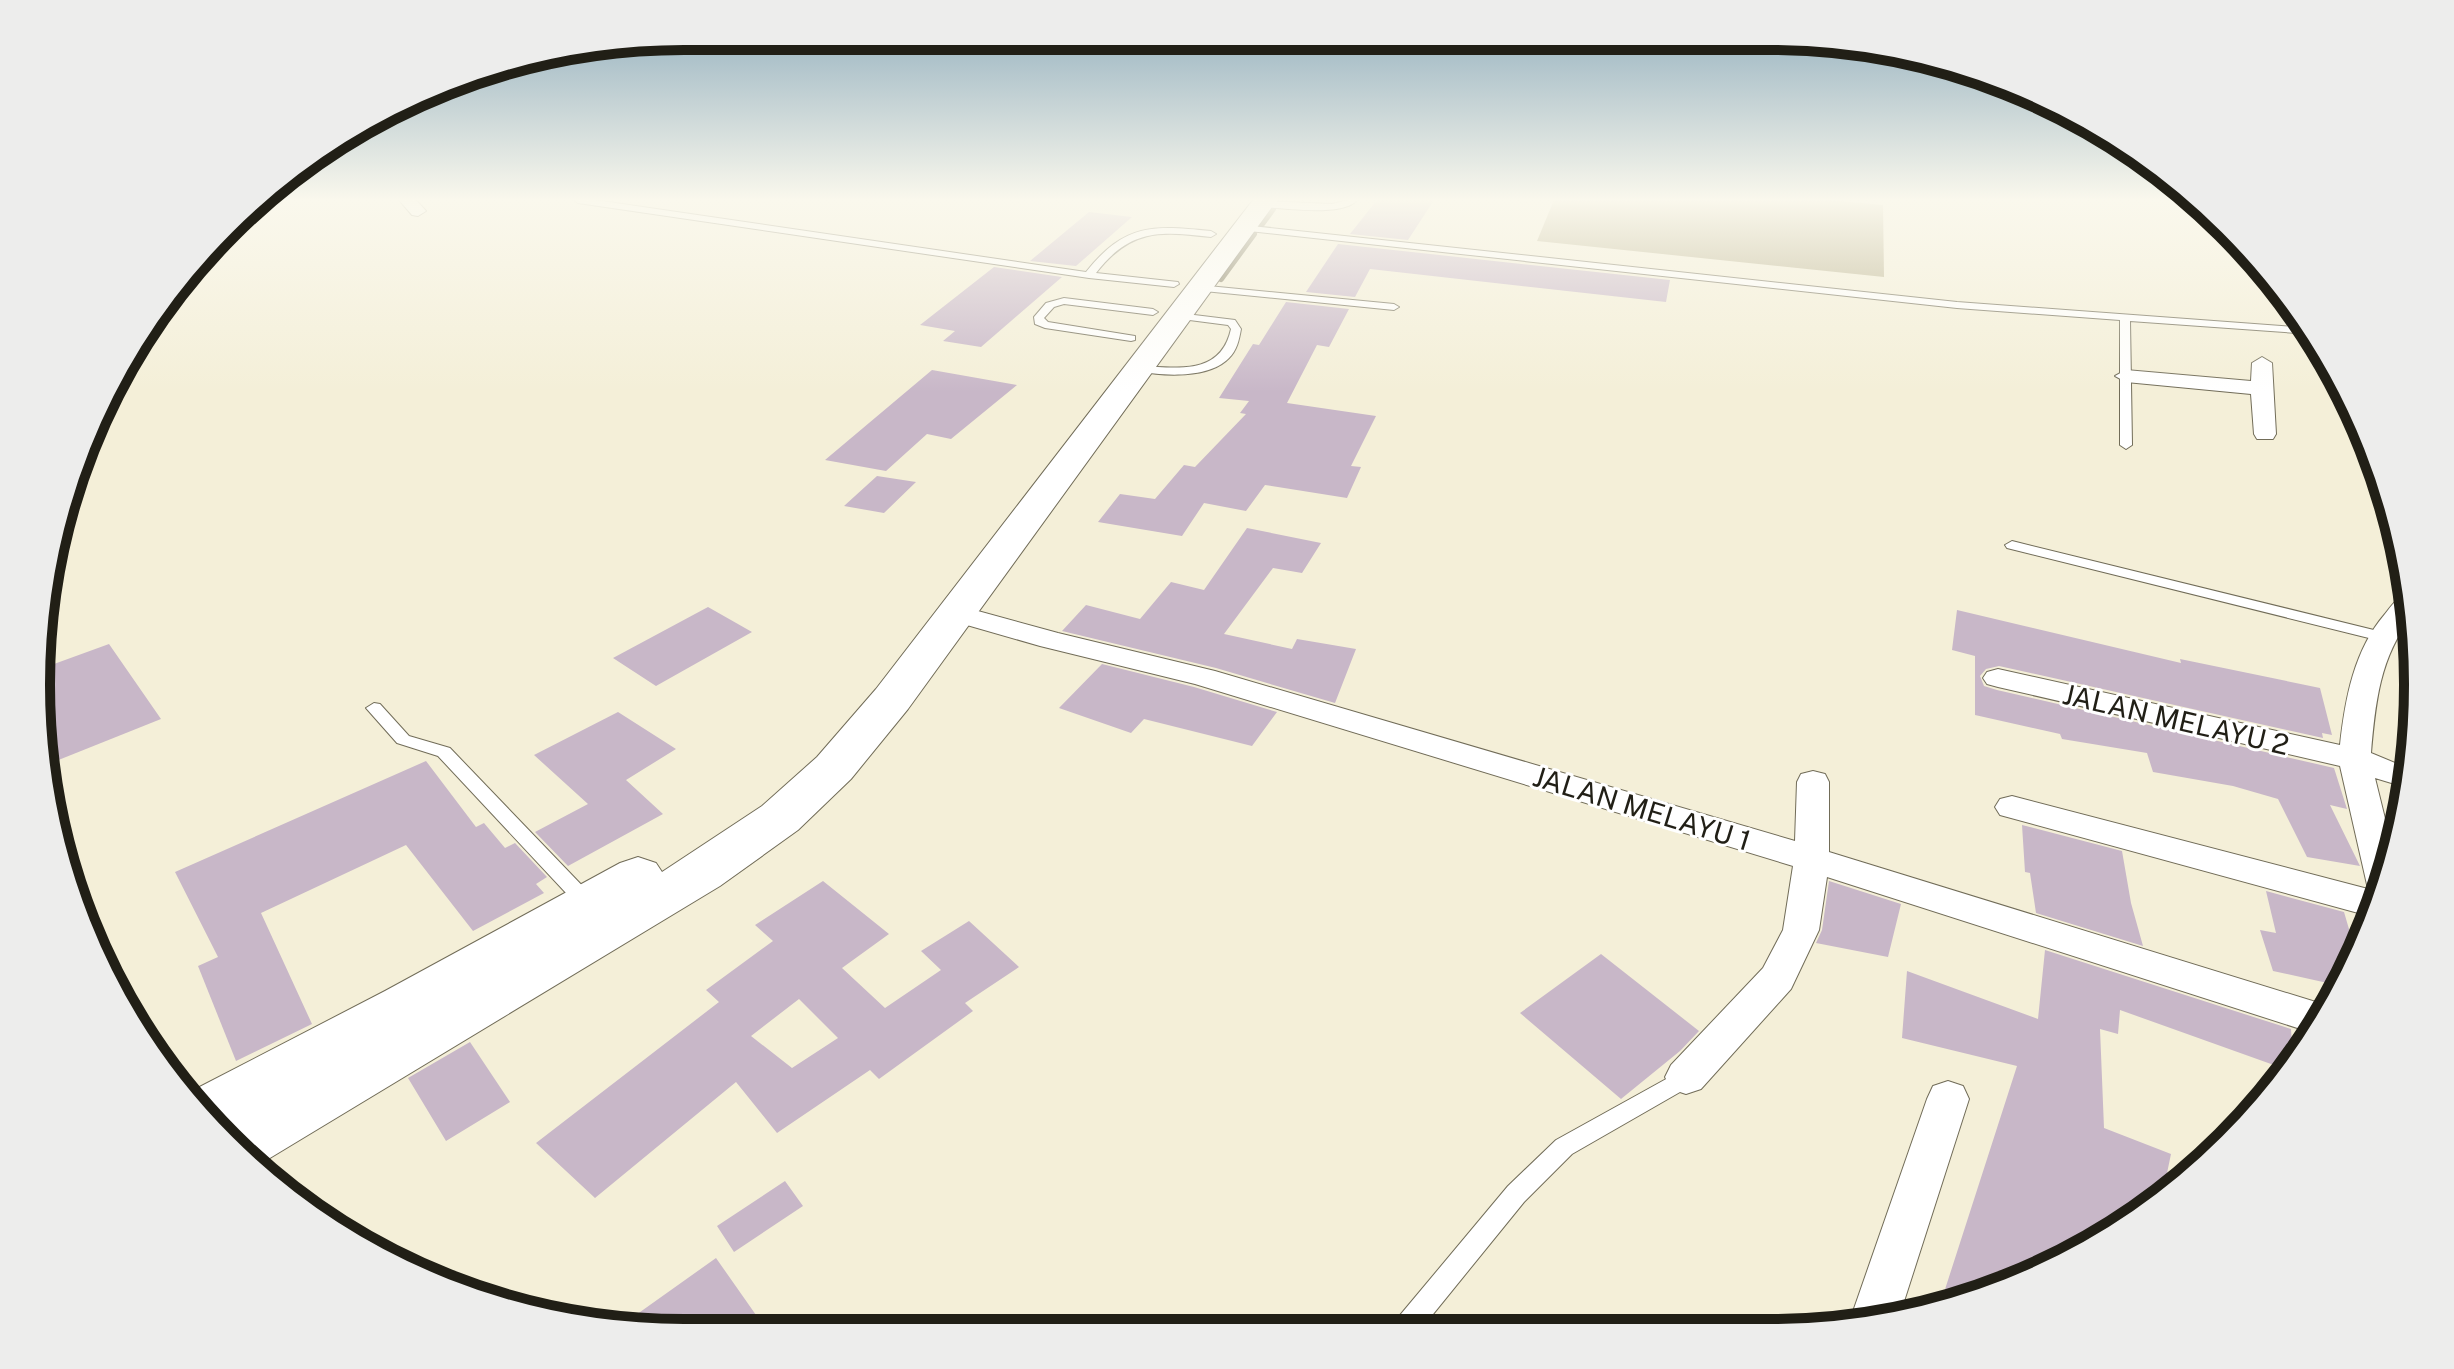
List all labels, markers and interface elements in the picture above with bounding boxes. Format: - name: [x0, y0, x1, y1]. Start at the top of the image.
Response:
- street label: JALAN MELAYU 2: [2060, 677, 2292, 761]
- street label: JALAN MELAYU 1: [1529, 759, 1755, 857]

